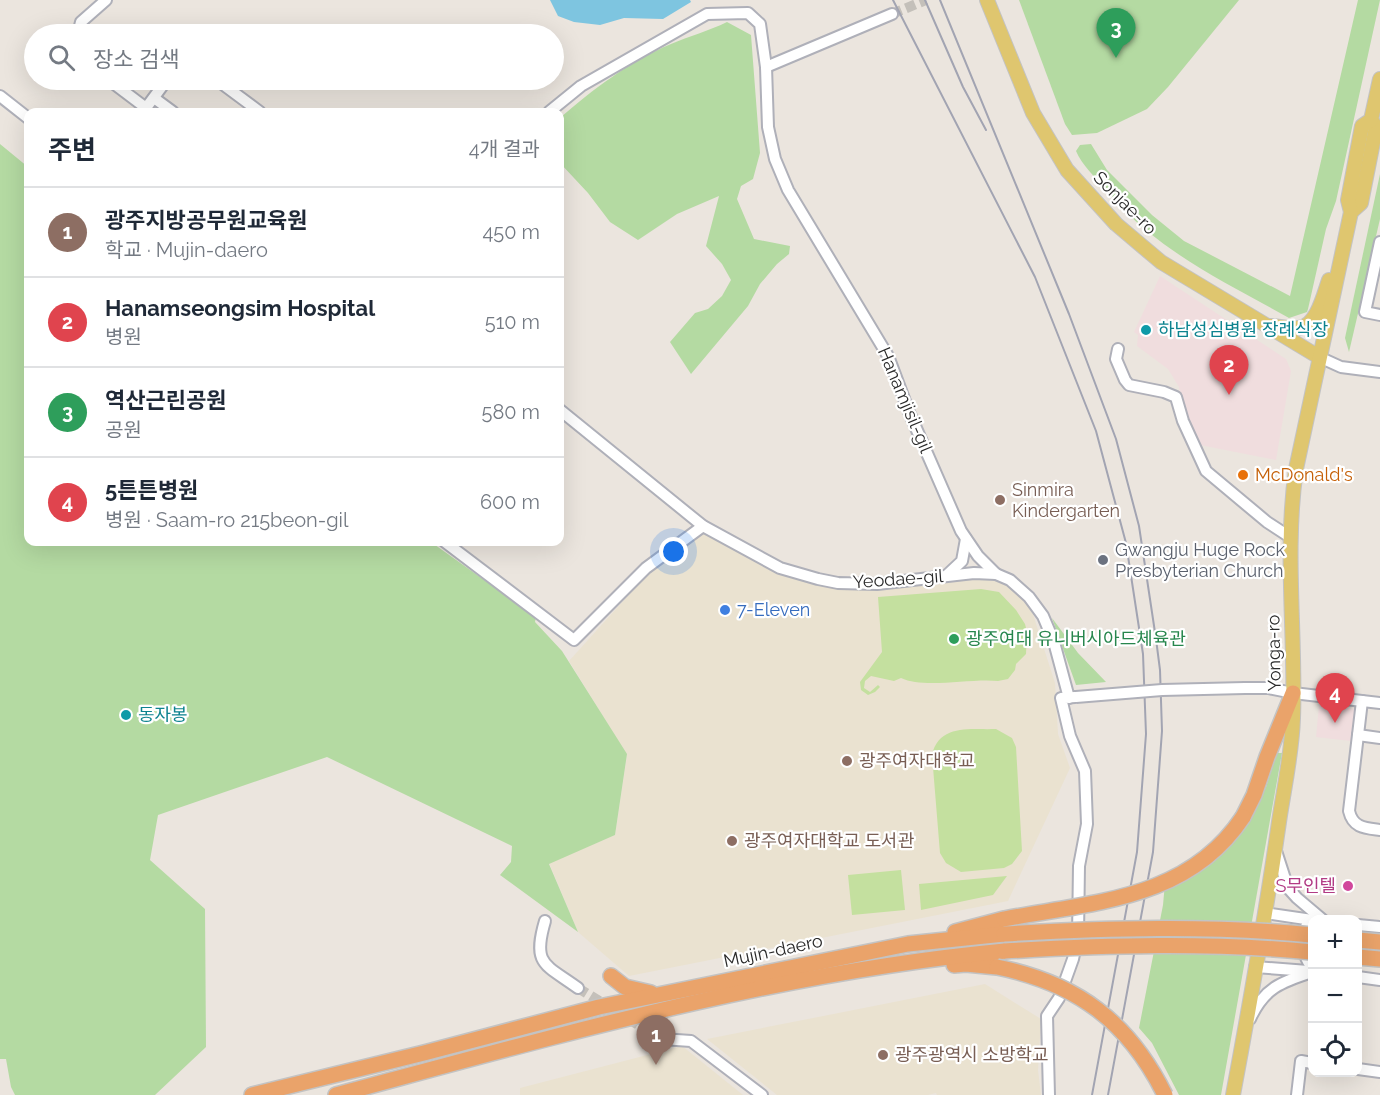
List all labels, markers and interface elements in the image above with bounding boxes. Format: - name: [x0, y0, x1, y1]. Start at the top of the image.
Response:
- pin: 3: [1096, 8, 1136, 58]
- search box: [24, 24, 564, 90]
- icon: search: [45, 41, 78, 74]
- text: 장소 검색: [93, 46, 180, 72]
- text: 주변: [48, 135, 96, 165]
- text: 4개 결과: [469, 137, 540, 161]
- street label: Sonjae-ro: [1089, 167, 1162, 239]
- text: 광주지방공무원교육원: [105, 207, 307, 233]
- text: 1: [63, 220, 72, 244]
- text: 450 m: [482, 220, 540, 244]
- text: 학교 · Mujin-daero: [105, 238, 268, 262]
- text: Hanamseongsim Hospital: [105, 295, 375, 321]
- text: 2: [62, 310, 73, 334]
- text: 510 m: [485, 310, 540, 334]
- place label: 하남성심병원 장례식장: [1158, 319, 1328, 340]
- marker: 하남성심병원 장례식장: [1139, 323, 1153, 337]
- text: 병원: [105, 325, 142, 349]
- street label: Hanamjisil-gil: [874, 344, 937, 456]
- pin: 2: [1210, 346, 1248, 395]
- text: 역산근린공원: [105, 387, 226, 413]
- text: 3: [62, 400, 73, 424]
- text: 580 m: [482, 400, 540, 424]
- text: 공원: [105, 418, 142, 442]
- place label: McDonald's: [1255, 464, 1353, 485]
- marker: McDonald's: [1236, 468, 1250, 482]
- text: 5튼튼병원: [105, 477, 198, 503]
- place label: Sinmira Kindergarten: [1012, 479, 1120, 521]
- text: 4: [62, 490, 73, 514]
- text: 600 m: [480, 490, 540, 514]
- marker: Sinmira Kindergarten: [993, 493, 1007, 507]
- text: 병원 · Saam-ro 215beon-gil: [105, 508, 348, 532]
- your location: [659, 537, 688, 566]
- place label: Gwangju Huge Rock Presbyterian Church: [1115, 539, 1286, 581]
- marker: Gwangju Huge Rock Presbyterian Church: [1096, 553, 1110, 567]
- street label: Yeodae-gil: [852, 565, 944, 592]
- place label: 7-Eleven: [737, 599, 810, 620]
- marker: 7-Eleven: [718, 603, 732, 617]
- street label: Yonga-ro: [1262, 614, 1285, 691]
- place label: 광주여대 유니버시아드체육관: [966, 628, 1186, 649]
- marker: 광주여대 유니버시아드체육관: [947, 632, 961, 646]
- pin: 4: [1316, 674, 1354, 723]
- place label: 동자봉: [138, 704, 188, 725]
- marker: 동자봉: [119, 708, 133, 722]
- place label: 광주여자대학교: [859, 750, 975, 771]
- marker: 광주여자대학교: [840, 754, 854, 768]
- place label: 광주여자대학교 도서관: [744, 830, 915, 851]
- marker: 광주여자대학교 도서관: [725, 834, 739, 848]
- place label: S무인텔: [1275, 875, 1336, 896]
- marker: S무인텔: [1341, 879, 1355, 893]
- map controls: [1308, 915, 1362, 1077]
- button: +: [1308, 915, 1362, 969]
- street label: Mujin-daero: [721, 930, 825, 971]
- button: −: [1308, 969, 1362, 1023]
- pin: 1: [636, 1016, 676, 1065]
- button: locate: [1308, 1023, 1362, 1077]
- place label: 광주광역시 소방학교: [895, 1044, 1049, 1065]
- marker: 광주광역시 소방학교: [876, 1048, 890, 1062]

